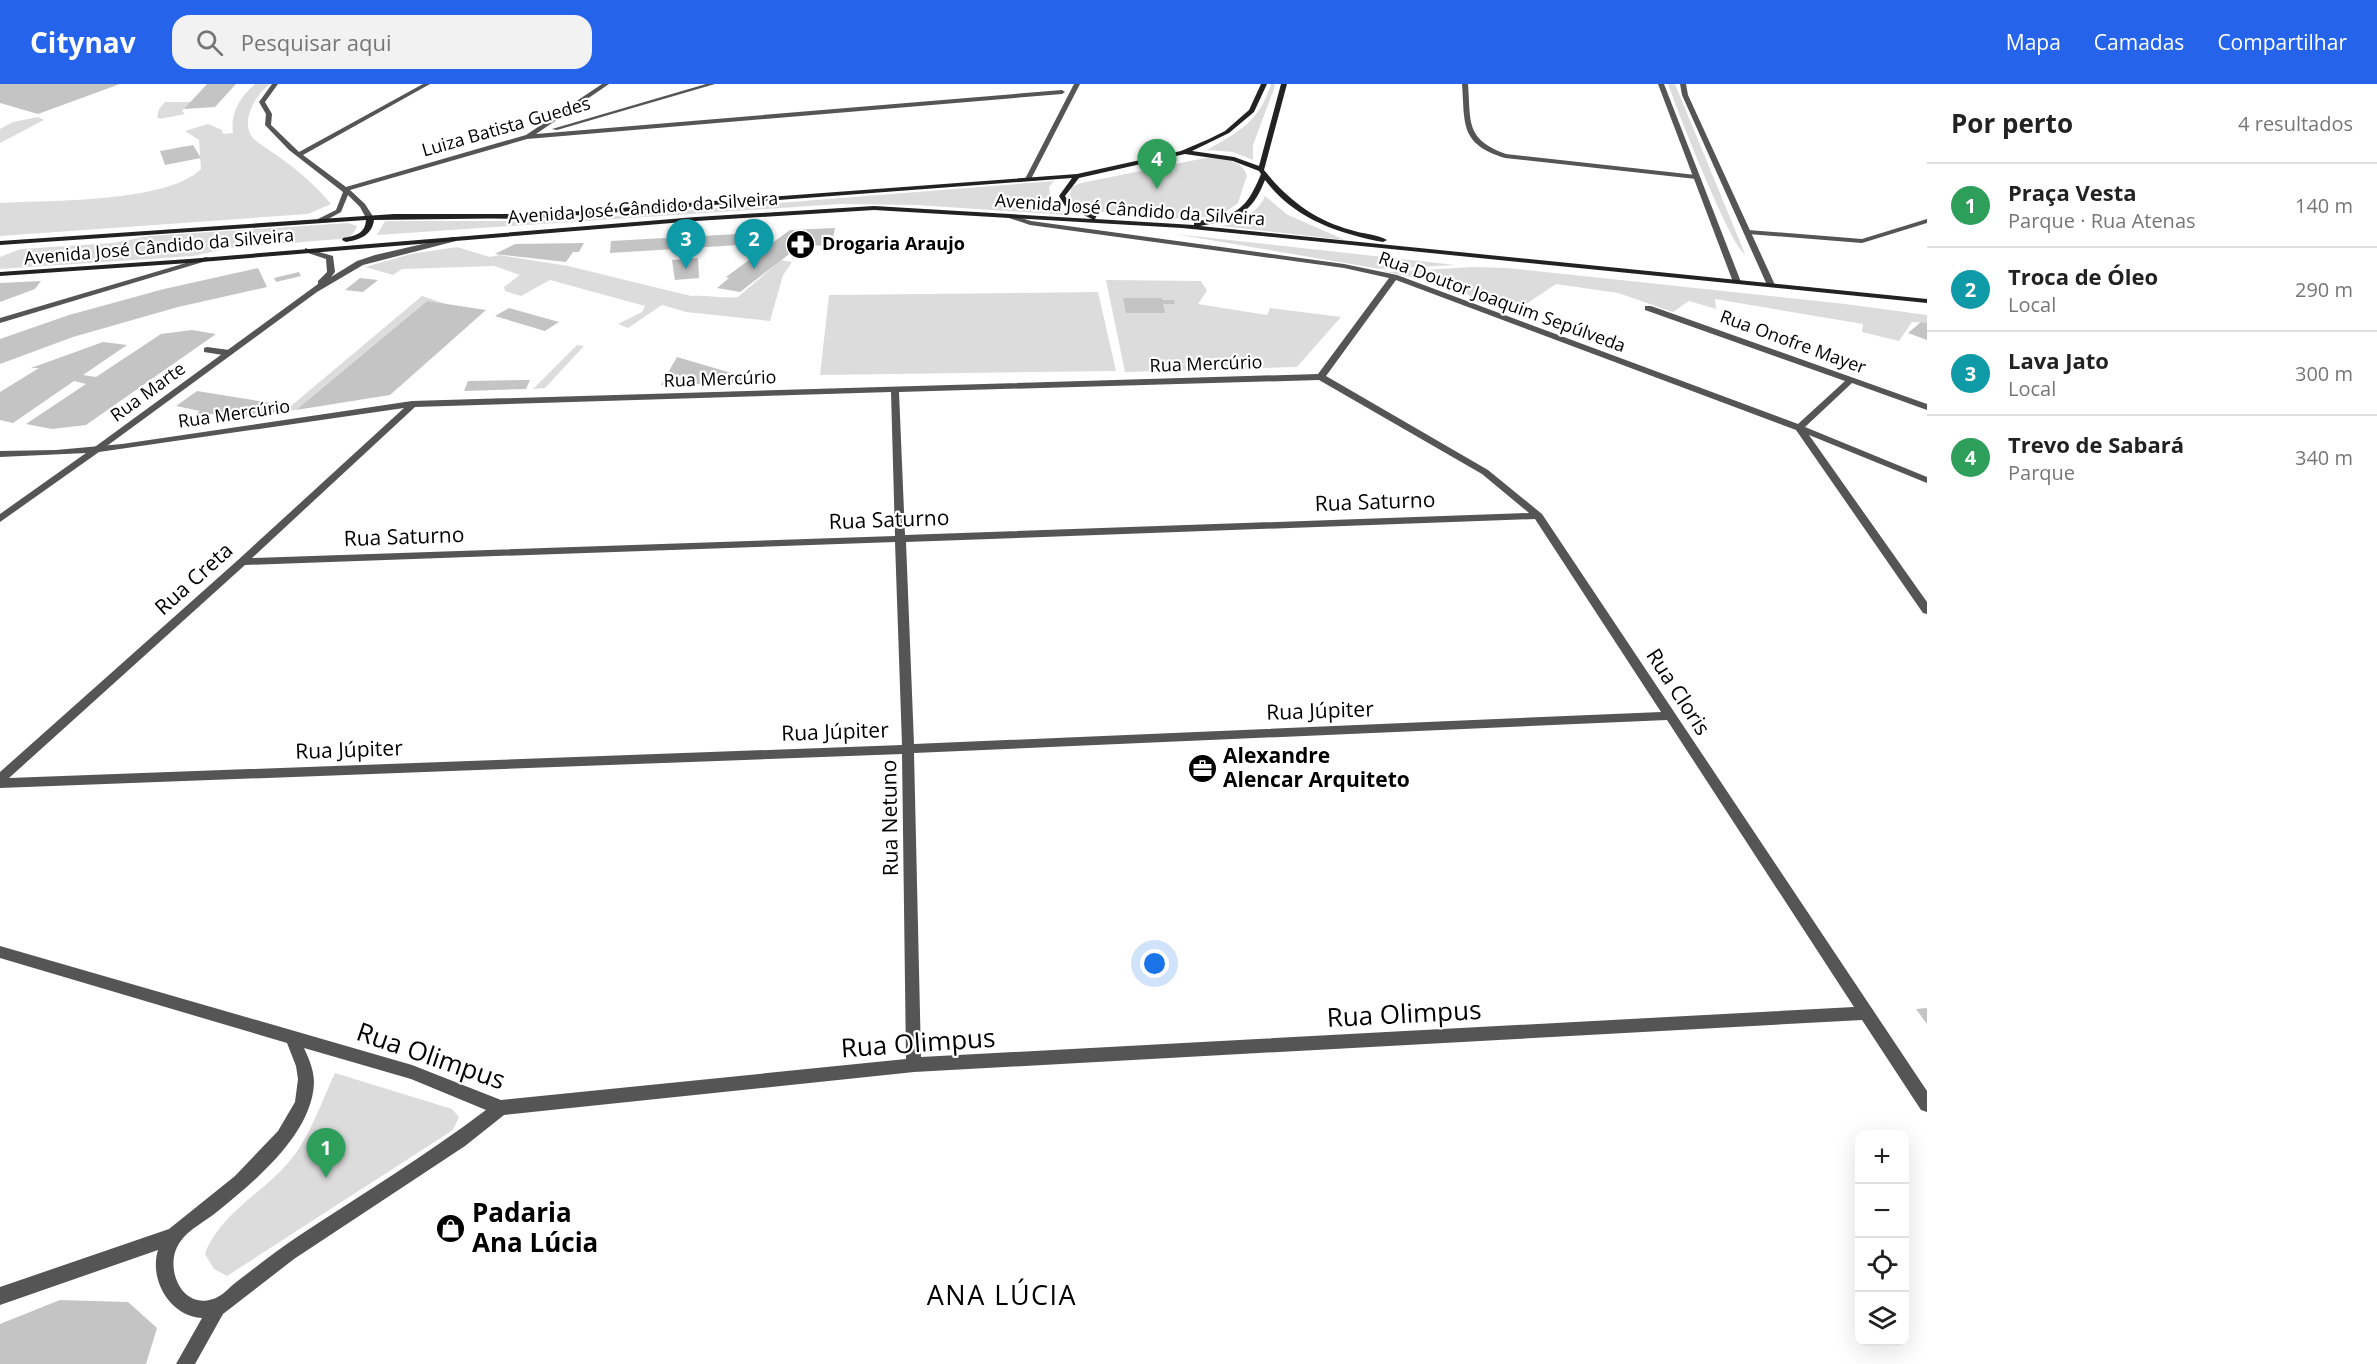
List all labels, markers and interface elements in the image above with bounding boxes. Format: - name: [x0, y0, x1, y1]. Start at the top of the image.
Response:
- search box: [172, 15, 592, 69]
- text: Citynav: [30, 23, 136, 61]
- icon: search: [193, 26, 226, 59]
- text: Pesquisar aqui: [241, 27, 391, 57]
- text: Mapa: [2006, 28, 2061, 56]
- text: Camadas: [2094, 28, 2184, 56]
- text: Compartilhar: [2217, 28, 2347, 56]
- street label: Luiza Batista Guedes: [419, 90, 593, 162]
- text: Por perto: [1951, 105, 2073, 141]
- text: 4 resultados: [2238, 110, 2353, 137]
- pin: 4: [1138, 140, 1176, 189]
- text: Praça Vesta: [2008, 177, 2136, 207]
- street label: Avenida José Cândido da Silveira: [507, 186, 779, 228]
- street label: Avenida José Cândido da Silveira: [994, 188, 1266, 230]
- text: 1: [1965, 192, 1976, 219]
- text: 140 m: [2295, 192, 2353, 219]
- text: Parque · Rua Atenas: [2008, 207, 2196, 234]
- pin: 3: [666, 220, 706, 269]
- pin: 2: [734, 220, 774, 269]
- street label: Avenida José Cândido da Silveira: [23, 222, 295, 270]
- pharmacy icon: Drogaria Araujo: [785, 228, 817, 260]
- place label: Drogaria Araujo: [822, 231, 965, 255]
- street label: Rua Doutor Joaquim Sepúlveda: [1375, 245, 1629, 357]
- text: Troca de Óleo: [2008, 261, 2158, 291]
- text: 2: [1965, 276, 1976, 303]
- text: 290 m: [2295, 276, 2353, 303]
- text: Local: [2008, 291, 2056, 318]
- street label: Rua Onofre Mayer: [1717, 304, 1870, 379]
- text: Lava Jato: [2008, 345, 2109, 375]
- street label: Rua Mercúrio: [1149, 349, 1263, 377]
- street label: Rua Marte: [105, 356, 190, 426]
- text: 3: [1965, 360, 1976, 387]
- text: 300 m: [2295, 360, 2353, 387]
- street label: Rua Mercúrio: [663, 364, 777, 392]
- text: Local: [2008, 375, 2056, 402]
- street label: Rua Mercúrio: [176, 393, 291, 433]
- text: Trevo de Sabará: [2008, 429, 2184, 459]
- text: 4: [1965, 444, 1976, 471]
- text: 340 m: [2295, 444, 2353, 471]
- text: Parque: [2008, 459, 2075, 486]
- street label: Rua Saturno: [1314, 485, 1436, 517]
- street label: Rua Saturno: [828, 503, 950, 535]
- street label: Rua Saturno: [343, 520, 465, 552]
- street label: Rua Creta: [148, 536, 238, 621]
- street label: Rua Cloris: [1640, 643, 1717, 740]
- street label: Rua Júpiter: [1266, 694, 1375, 726]
- street label: Rua Júpiter: [781, 715, 890, 747]
- street label: Rua Júpiter: [295, 733, 404, 765]
- place label: Alexandre Alencar Arquiteto: [1223, 741, 1410, 793]
- office icon: Alexandre Alencar Arquiteto: [1186, 752, 1218, 784]
- street label: Rua Netuno: [874, 760, 904, 876]
- your location: [1140, 949, 1169, 978]
- street label: Rua Olimpus: [1326, 991, 1482, 1035]
- street label: Rua Olimpus: [352, 1013, 510, 1097]
- street label: Rua Olimpus: [839, 1019, 996, 1065]
- pin: 1: [306, 1128, 346, 1178]
- map controls: [1855, 1130, 1909, 1346]
- button: +: [1855, 1130, 1909, 1184]
- button: −: [1855, 1184, 1909, 1238]
- place label: Padaria Ana Lúcia: [472, 1194, 598, 1260]
- shop icon: Padaria Ana Lúcia: [435, 1212, 467, 1244]
- button: locate: [1855, 1238, 1909, 1292]
- district label: ANA LÚCIA: [927, 1276, 1077, 1313]
- button: layers: [1855, 1292, 1909, 1346]

